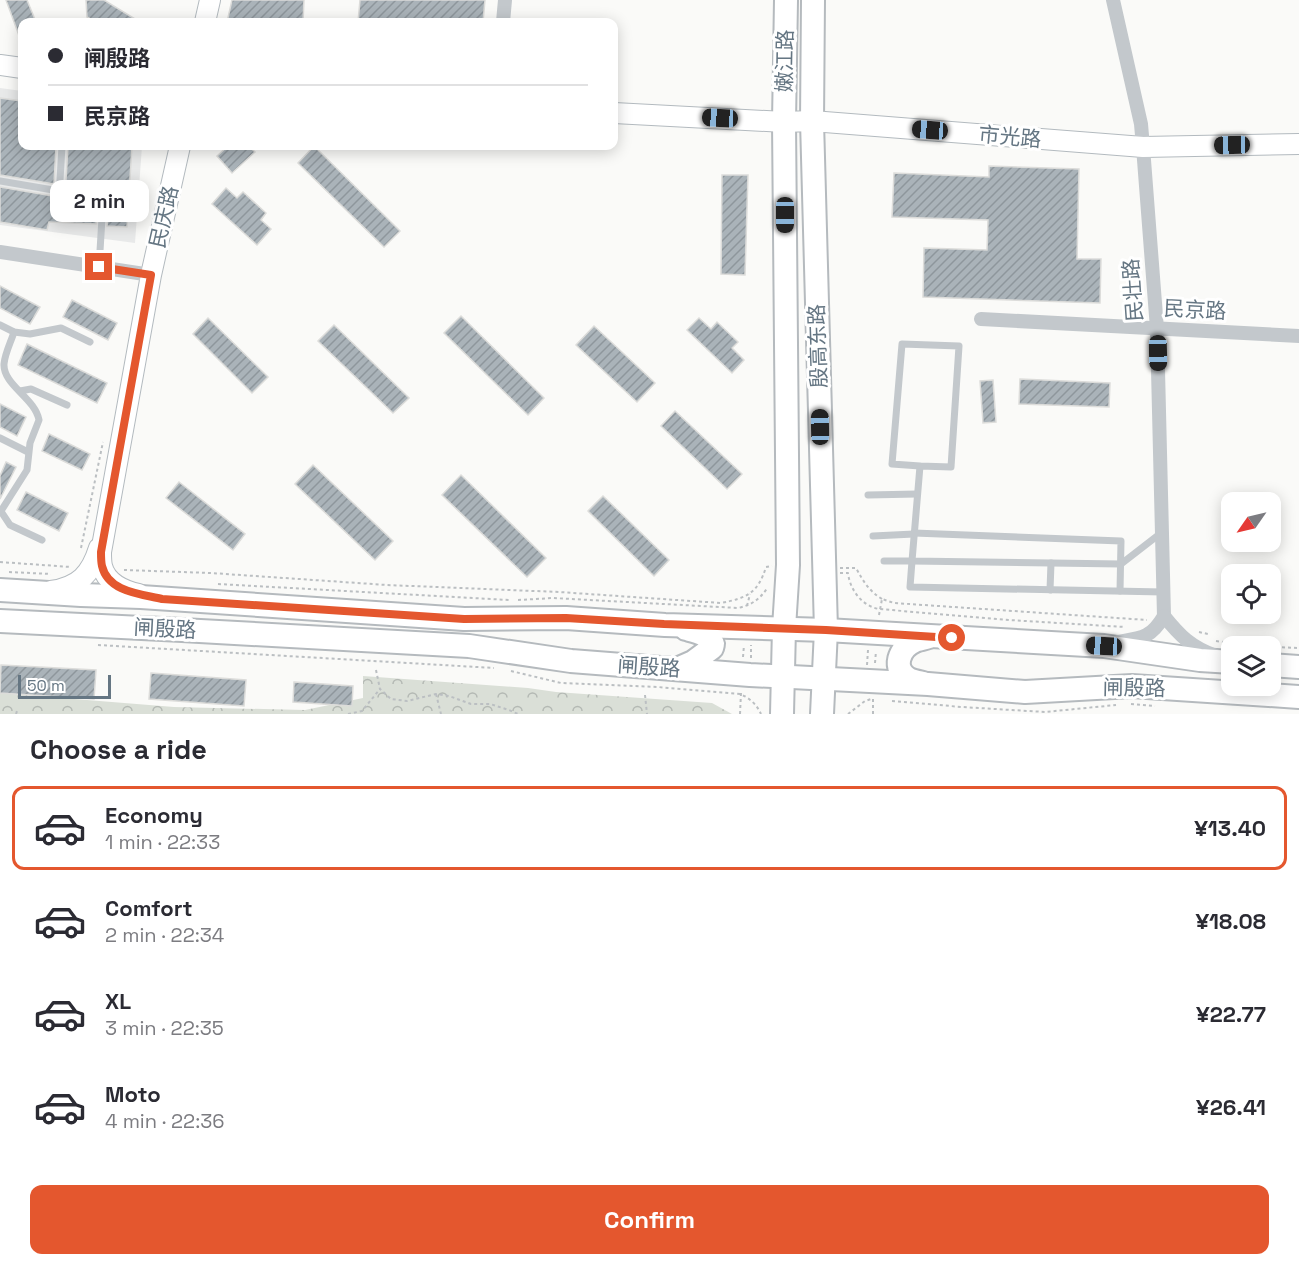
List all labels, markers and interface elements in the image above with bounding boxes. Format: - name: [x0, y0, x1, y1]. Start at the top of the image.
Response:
- street label: 嫩江路: [770, 29, 799, 93]
- text: 闸殷路: [84, 44, 150, 72]
- text: 民京路: [84, 102, 150, 130]
- car: [702, 108, 738, 128]
- car: [911, 120, 949, 140]
- street label: 市光路: [977, 120, 1043, 153]
- car: [1214, 136, 1250, 154]
- callout: 2 min: [50, 180, 148, 222]
- street label: 民庆路: [143, 183, 184, 251]
- text: 2 min: [74, 188, 125, 214]
- car: [776, 197, 794, 233]
- route end: [85, 253, 112, 280]
- street label: 民壮路: [1117, 258, 1148, 322]
- street label: 民京路: [1163, 294, 1227, 325]
- street label: 殷高东路: [803, 304, 832, 388]
- car: [1149, 335, 1167, 371]
- car: [811, 409, 829, 445]
- north arrow: [1221, 492, 1281, 552]
- map controls: [1221, 492, 1281, 696]
- button: locate: [1221, 564, 1281, 624]
- street label: 闸殷路: [133, 613, 197, 644]
- route start: [938, 624, 965, 651]
- car: [1086, 636, 1122, 656]
- button: layers: [1221, 636, 1281, 696]
- street label: 闸殷路: [617, 651, 681, 682]
- scale bar: [18, 672, 111, 700]
- street label: 闸殷路: [1102, 673, 1166, 702]
- text: 50 m: [27, 675, 65, 696]
- text: Choose a ride: [30, 732, 207, 767]
- icon: car: [33, 801, 87, 855]
- text: Economy: [105, 801, 203, 829]
- text: ¥13.40: [1194, 814, 1266, 842]
- text: 1 min · 22:33: [105, 829, 220, 855]
- icon: car: [33, 894, 87, 948]
- text: Comfort: [105, 894, 193, 922]
- text: ¥18.08: [1195, 907, 1266, 935]
- text: 2 min · 22:34: [105, 922, 224, 948]
- icon: car: [33, 987, 87, 1041]
- text: XL: [105, 987, 131, 1015]
- text: ¥22.77: [1196, 1000, 1266, 1028]
- text: 3 min · 22:35: [105, 1015, 224, 1041]
- icon: car: [33, 1080, 87, 1134]
- text: Moto: [105, 1080, 161, 1108]
- text: ¥26.41: [1196, 1093, 1266, 1121]
- text: 4 min · 22:36: [105, 1108, 225, 1134]
- button: Confirm: [30, 1185, 1269, 1254]

